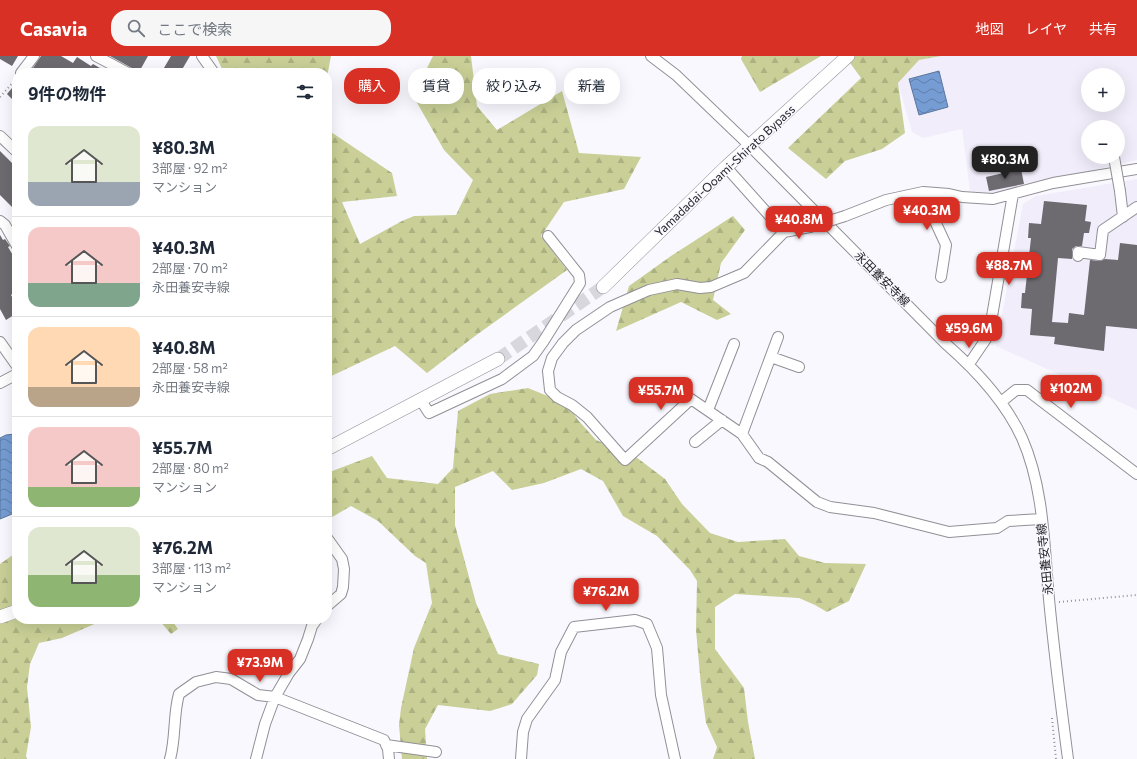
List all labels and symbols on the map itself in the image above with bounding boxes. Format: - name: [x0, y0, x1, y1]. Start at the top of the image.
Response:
- street label: Yamadadai-Ooami-Shirato Bypass: [651, 102, 797, 239]
- pin: ¥80.3M: [972, 146, 1038, 180]
- pin: ¥40.3M: [894, 197, 960, 231]
- pin: ¥40.8M: [766, 206, 832, 240]
- street label: 永田養安寺線: [852, 248, 913, 309]
- pin: ¥88.7M: [976, 252, 1042, 286]
- pin: ¥59.6M: [936, 315, 1002, 349]
- pin: ¥102M: [1043, 375, 1099, 409]
- pin: ¥55.7M: [628, 377, 694, 411]
- street label: 永田養安寺線: [1033, 523, 1055, 596]
- pin: ¥76.2M: [573, 578, 639, 612]
- pin: ¥73.9M: [227, 649, 293, 683]

